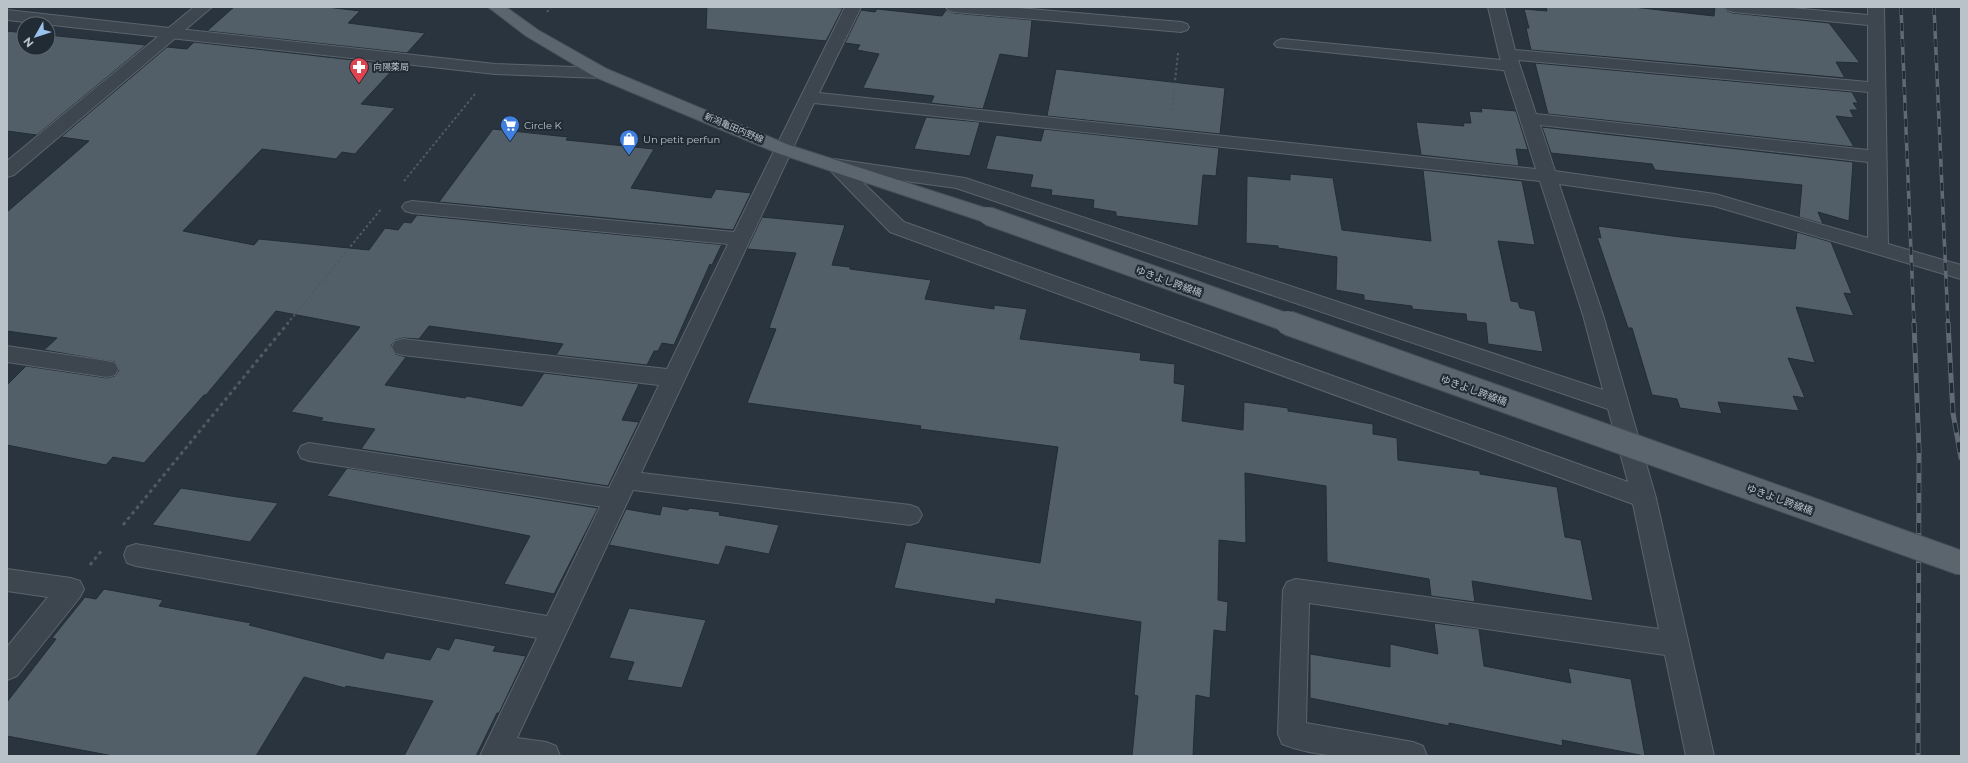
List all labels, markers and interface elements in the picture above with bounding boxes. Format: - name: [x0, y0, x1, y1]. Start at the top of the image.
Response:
- north arrow: [16, 16, 56, 56]
- text: N: [20, 34, 36, 50]
- pharmacy icon: 向陽薬局: [348, 56, 370, 84]
- place label: 向陽薬局: [373, 61, 409, 72]
- street label: 新潟亀田内野線: [703, 110, 766, 145]
- supermarket icon: Circle K: [499, 114, 521, 142]
- place label: Circle K: [524, 119, 563, 132]
- shop icon: Un petit perfun: [618, 128, 640, 156]
- place label: Un petit perfun: [643, 133, 720, 146]
- street label: ゆきよし跨線橋: [1134, 263, 1204, 300]
- street label: ゆきよし跨線橋: [1439, 372, 1509, 409]
- street label: ゆきよし跨線橋: [1745, 481, 1815, 518]

